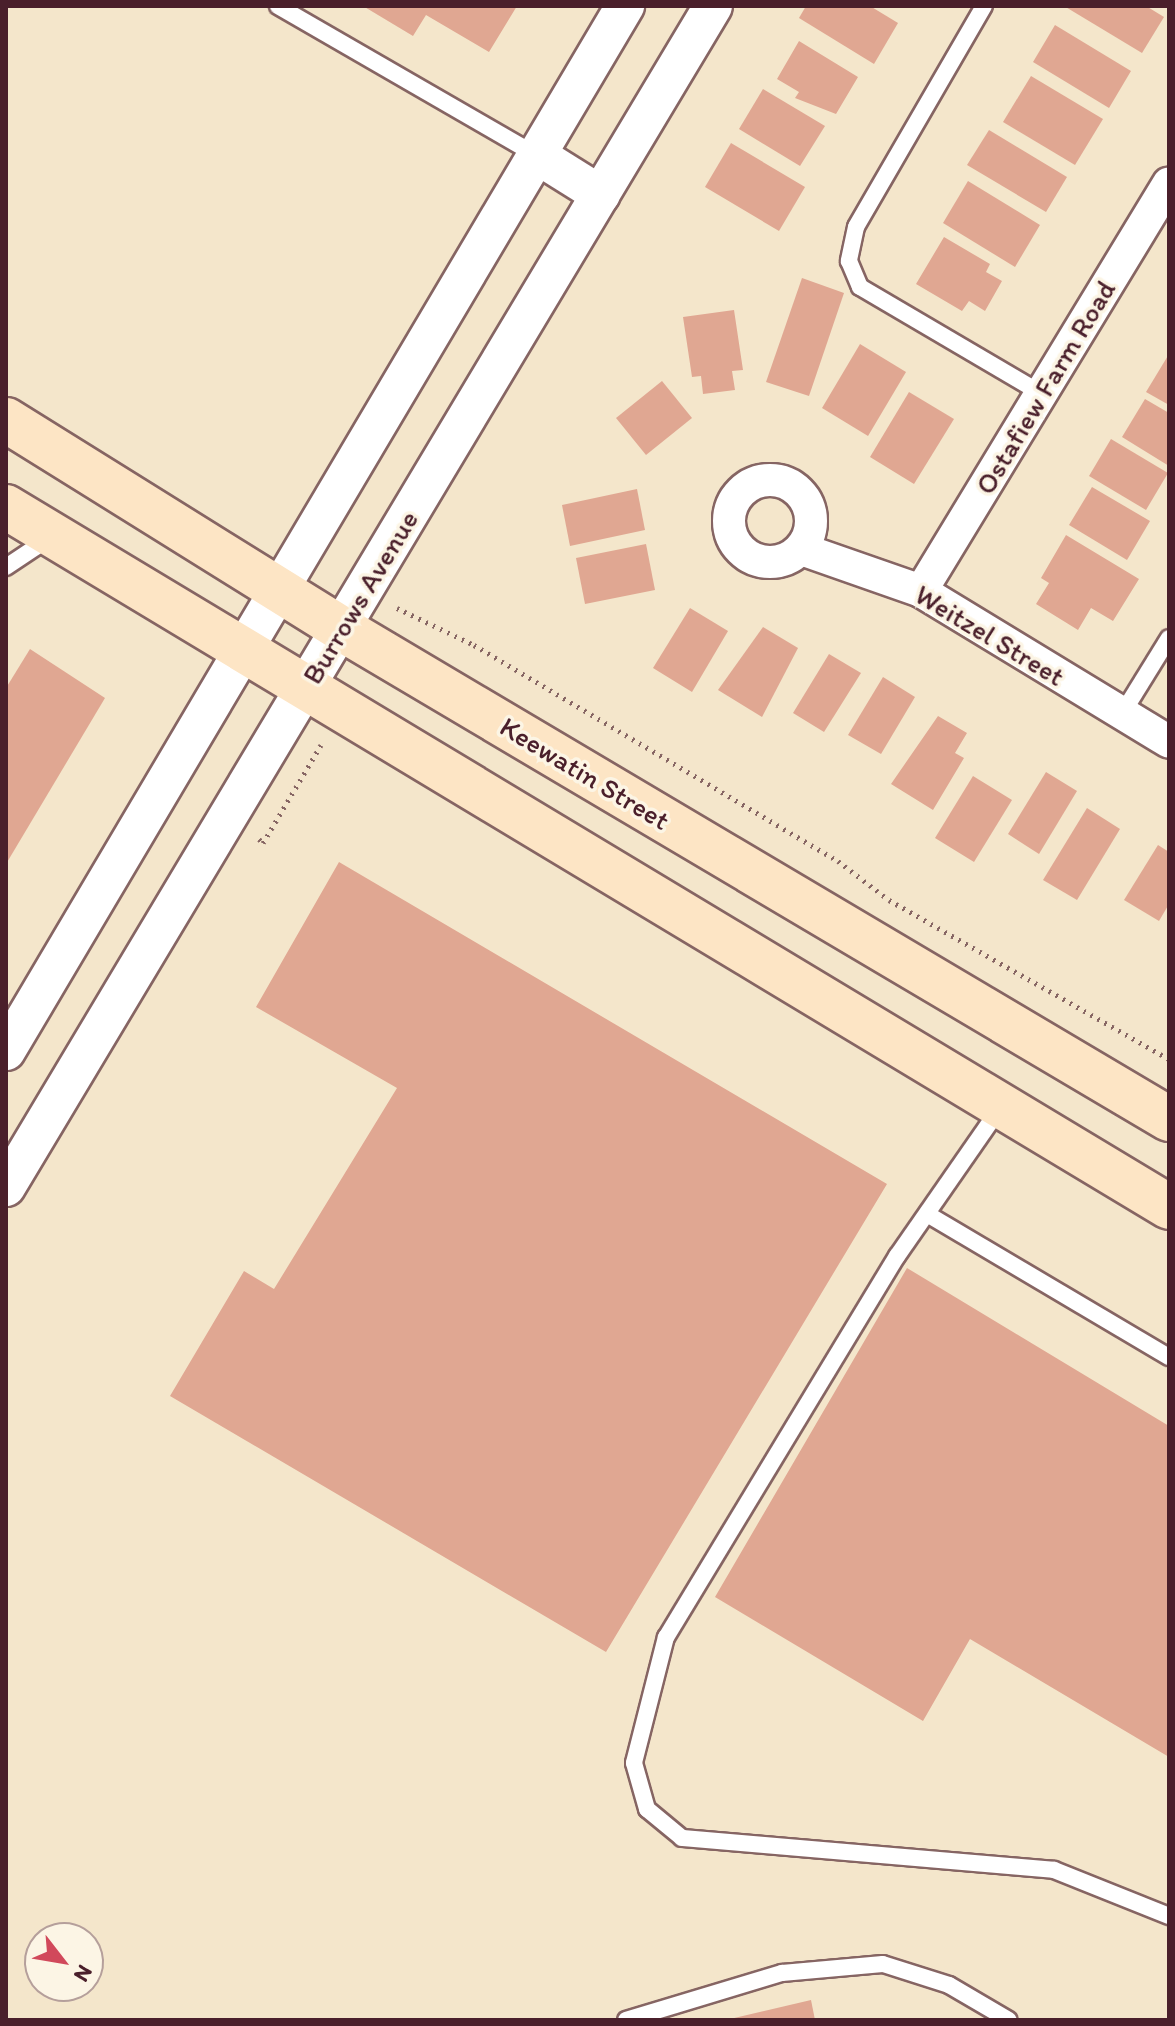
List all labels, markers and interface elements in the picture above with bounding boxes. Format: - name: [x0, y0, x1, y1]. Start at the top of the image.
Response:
- street label: Ostafiew Farm Road: [968, 274, 1122, 500]
- street label: Burrows Avenue: [295, 505, 425, 689]
- street label: Weitzel Street: [909, 577, 1071, 693]
- street label: Keewatin Street: [494, 709, 676, 837]
- north arrow: [24, 1922, 104, 2002]
- text: N: [68, 1960, 99, 1987]

